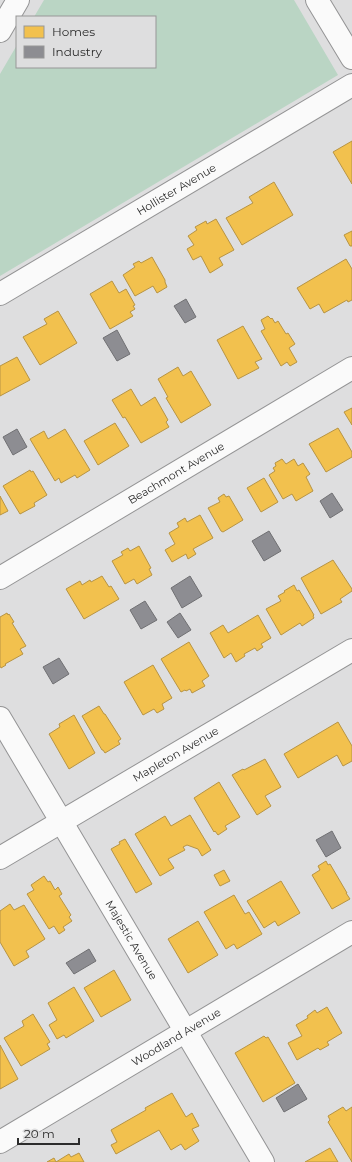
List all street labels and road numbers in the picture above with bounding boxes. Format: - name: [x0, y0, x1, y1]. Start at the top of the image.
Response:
- street label: Hollister Avenue: [134, 160, 219, 218]
- street label: Beachmont Avenue: [125, 439, 227, 507]
- street label: Mapleton Avenue: [130, 723, 221, 785]
- street label: Majestic Avenue: [102, 898, 161, 983]
- street label: Woodland Avenue: [129, 1005, 224, 1069]

